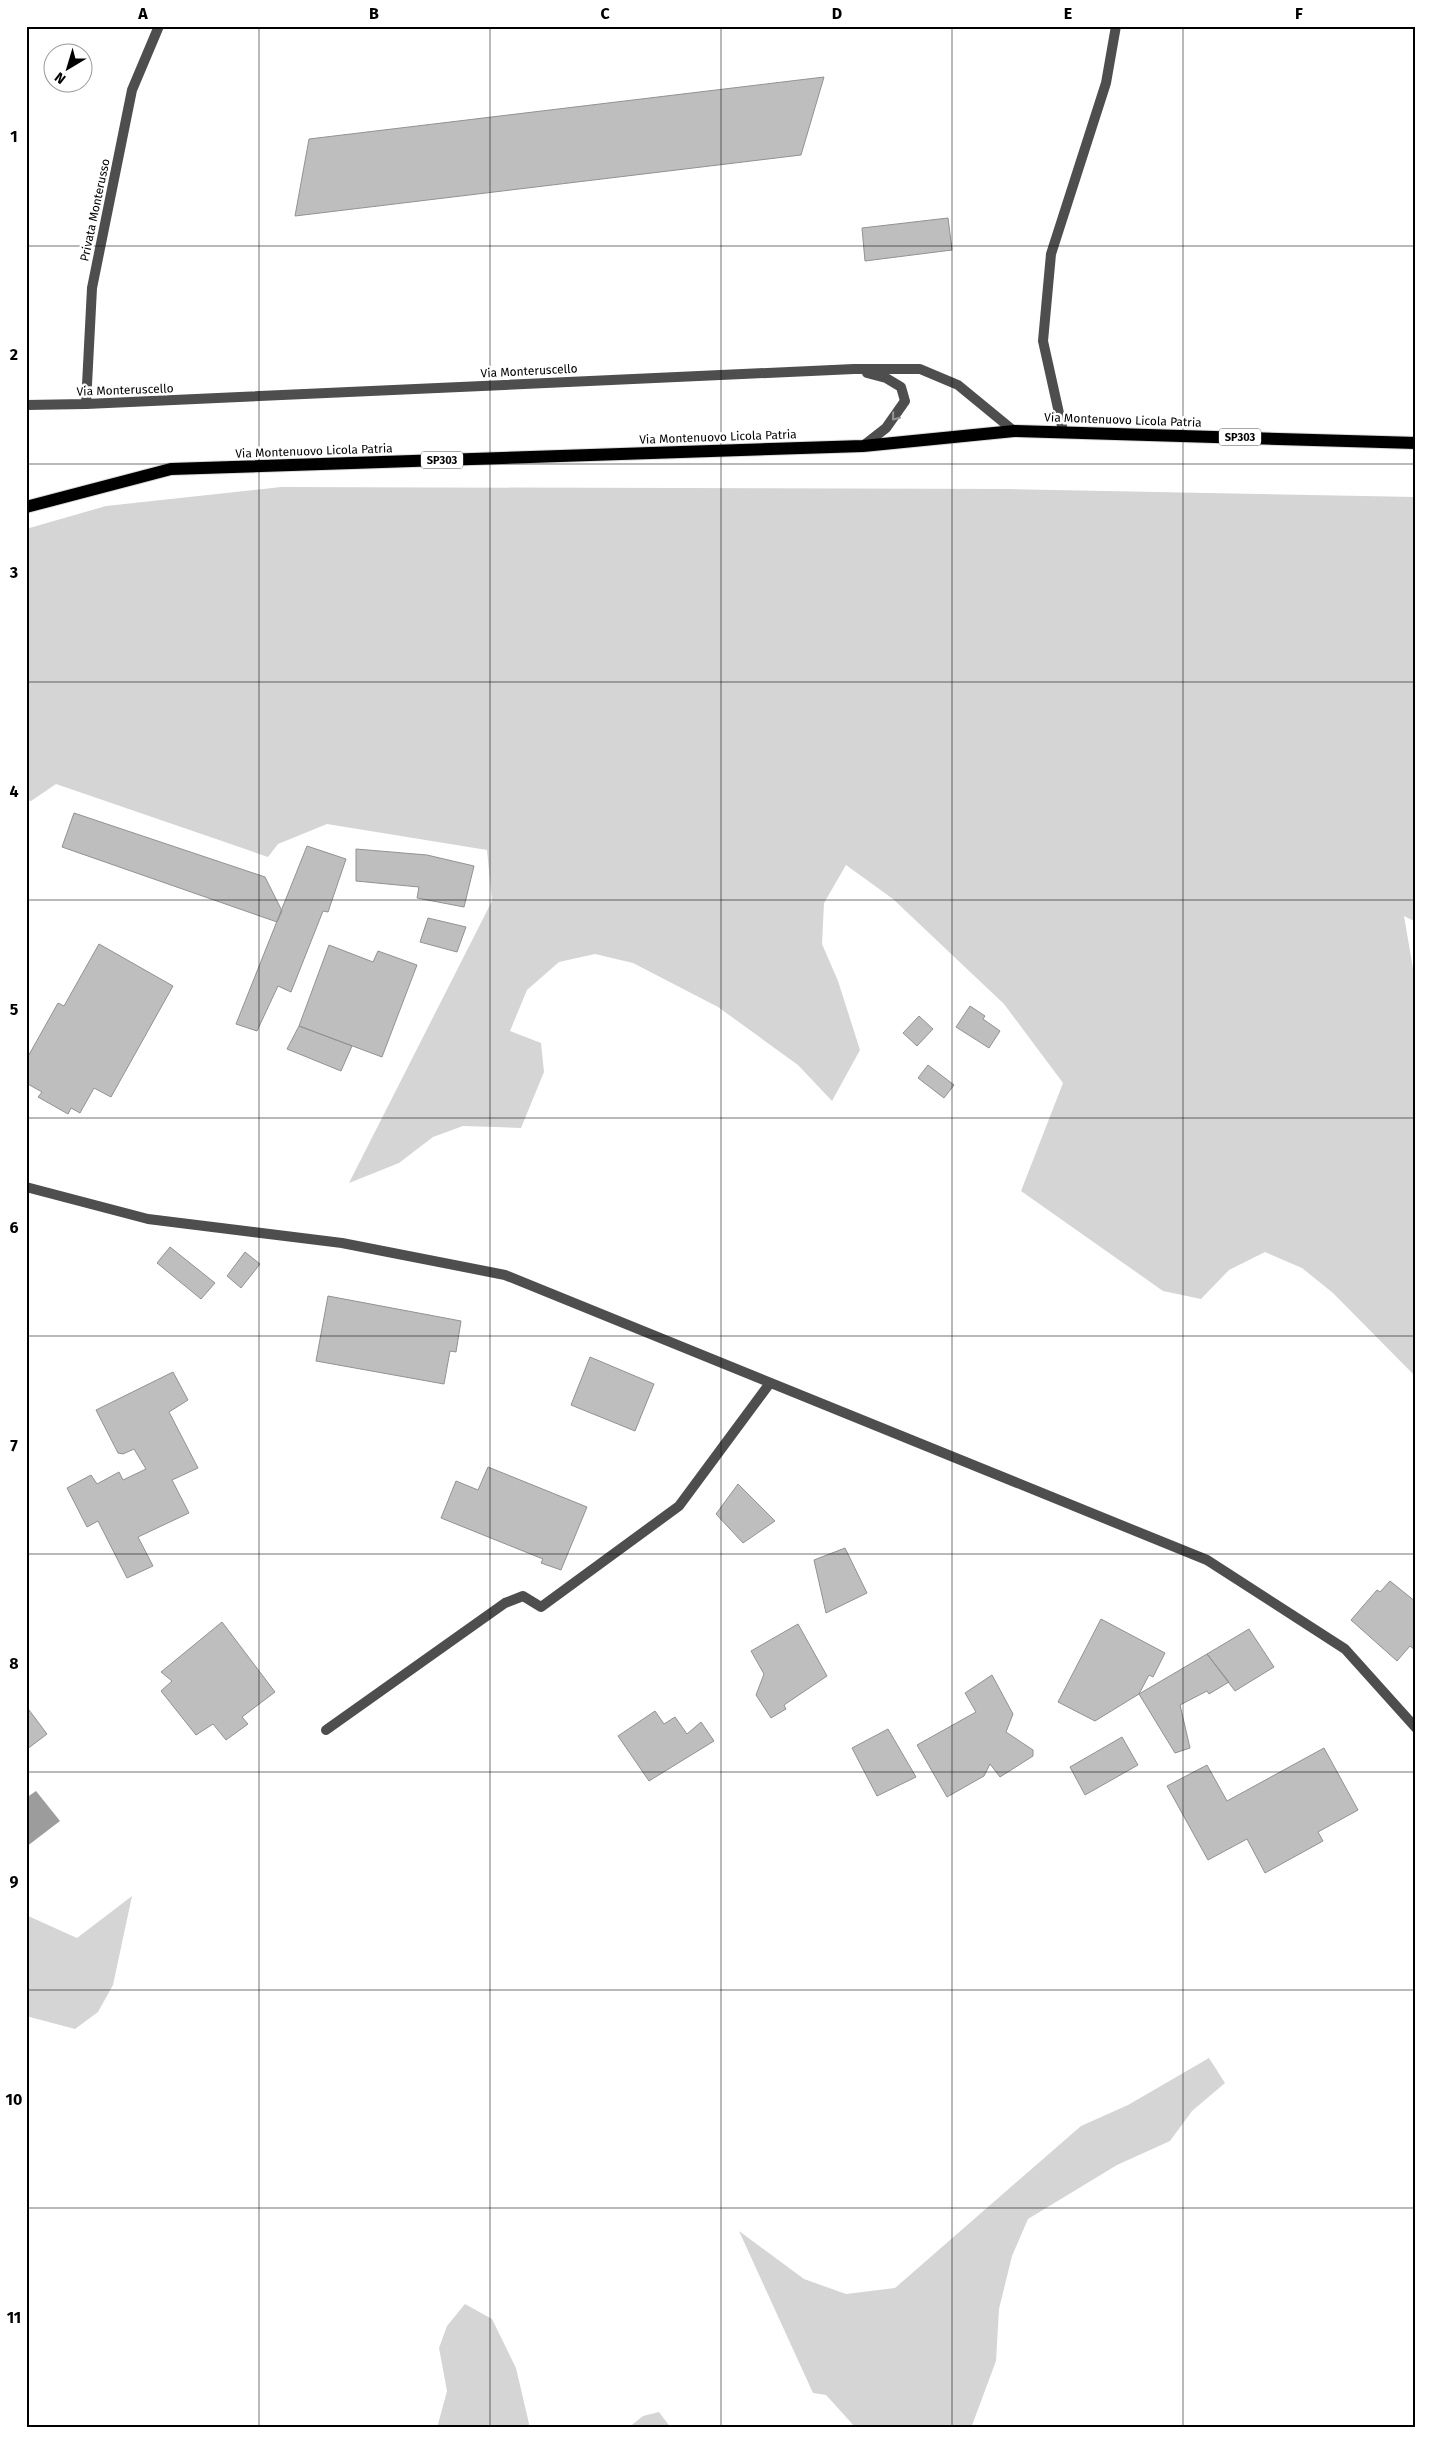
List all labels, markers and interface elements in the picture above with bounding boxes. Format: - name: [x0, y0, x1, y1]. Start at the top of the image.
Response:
- text: A: [137, 4, 148, 23]
- text: B: [369, 4, 379, 23]
- text: C: [600, 4, 610, 23]
- text: D: [832, 4, 842, 23]
- text: E: [1064, 4, 1072, 23]
- text: F: [1295, 4, 1303, 23]
- north arrow: [42, 42, 92, 92]
- text: N: [51, 68, 69, 87]
- text: 1: [10, 127, 18, 146]
- street label: Privata Monterusso: [77, 157, 113, 263]
- text: 2: [10, 345, 18, 364]
- street label: Via Monteruscello: [480, 361, 578, 381]
- street label: Via Monteruscello: [76, 381, 174, 399]
- street label: Via Montenuovo Licola Patria: [1044, 410, 1202, 430]
- one-way arrow: [891, 411, 900, 420]
- street label: Via Montenuovo Licola Patria: [639, 427, 797, 447]
- road number: SP303: [1219, 428, 1261, 446]
- street label: Via Montenuovo Licola Patria: [235, 441, 393, 461]
- road number: SP303: [421, 452, 463, 468]
- text: 3: [9, 563, 18, 582]
- text: 4: [9, 782, 19, 801]
- text: 5: [10, 1000, 19, 1019]
- text: 6: [9, 1218, 19, 1237]
- text: 7: [10, 1436, 18, 1455]
- text: 8: [9, 1654, 19, 1673]
- text: 9: [10, 1872, 19, 1891]
- text: 10: [6, 2090, 22, 2109]
- text: 11: [7, 2308, 21, 2327]

